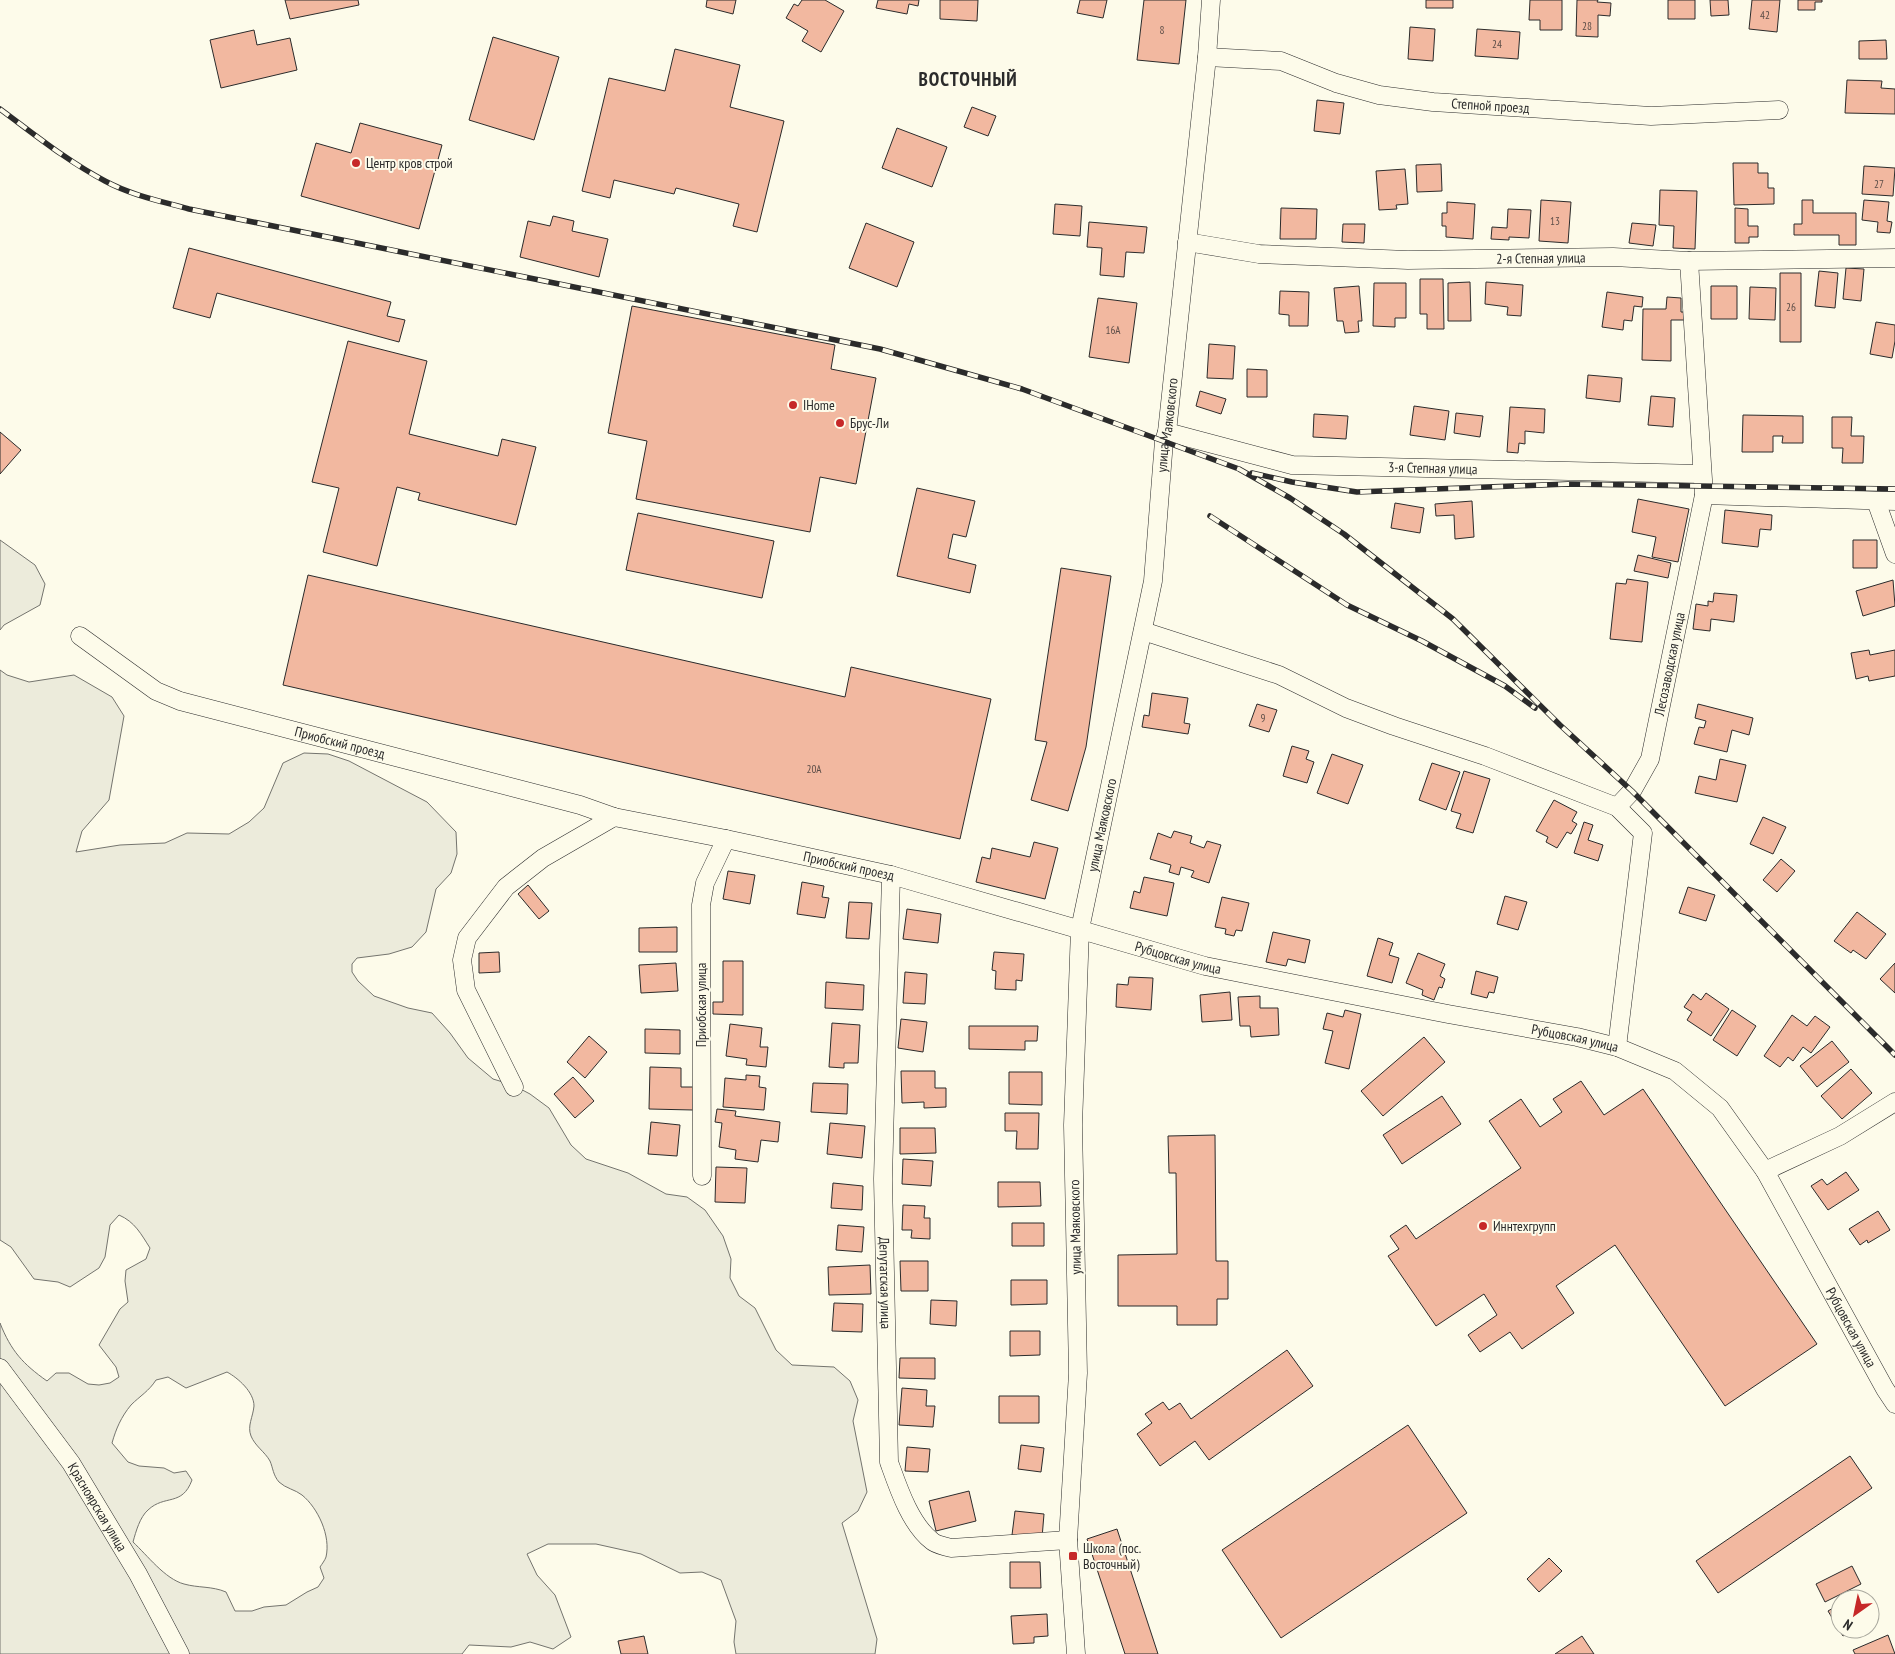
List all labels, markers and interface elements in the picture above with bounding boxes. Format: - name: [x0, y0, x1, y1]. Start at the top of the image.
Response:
- house number: 42: [1760, 8, 1770, 22]
- house number: 28: [1582, 19, 1592, 33]
- house number: 8: [1160, 23, 1165, 37]
- house number: 24: [1492, 37, 1502, 51]
- district label: ВОСТОЧНЫЙ: [918, 67, 1018, 91]
- street label: Степной проезд: [1451, 94, 1530, 117]
- place label: Центр кров строй: [366, 154, 453, 172]
- marker: Центр кров строй: [350, 157, 362, 169]
- house number: 27: [1874, 177, 1884, 191]
- house number: 13: [1550, 214, 1560, 228]
- street label: 2-я Степная улица: [1496, 248, 1586, 268]
- house number: 26: [1786, 300, 1796, 314]
- house number: 16А: [1105, 323, 1121, 337]
- street label: улица Маяковского: [1153, 377, 1182, 473]
- place label: IHome: [803, 396, 835, 414]
- marker: IHome: [787, 399, 799, 411]
- place label: Брус-Ли: [850, 414, 889, 432]
- marker: Брус-Ли: [834, 417, 846, 429]
- street label: 3-я Степная улица: [1388, 458, 1478, 478]
- street label: Лесозаводская улица: [1650, 611, 1689, 718]
- house number: 9: [1261, 711, 1266, 725]
- street label: Приобский проезд: [293, 722, 387, 763]
- house number: 20А: [806, 762, 822, 776]
- street label: улица Маяковского: [1083, 777, 1120, 873]
- street label: Приобский проезд: [802, 847, 896, 884]
- street label: Рубцовская улица: [1133, 937, 1223, 978]
- street label: Приобская улица: [692, 963, 710, 1047]
- street label: Рубцовская улица: [1530, 1020, 1620, 1056]
- street label: улица Маяковского: [1065, 1179, 1085, 1275]
- place label: Иннтехгрупп: [1493, 1217, 1556, 1235]
- marker: Иннтехгрупп: [1477, 1220, 1489, 1232]
- street label: Депутатская улица: [875, 1237, 895, 1329]
- street label: Рубцовская улица: [1822, 1284, 1880, 1371]
- street label: Красноярская улица: [64, 1459, 131, 1555]
- place label: Школа (пос. Восточный): [1083, 1539, 1141, 1573]
- marker: Школа (пос. Восточный): [1067, 1550, 1079, 1562]
- north arrow: [1830, 1589, 1880, 1639]
- text: N: [1840, 1615, 1856, 1635]

